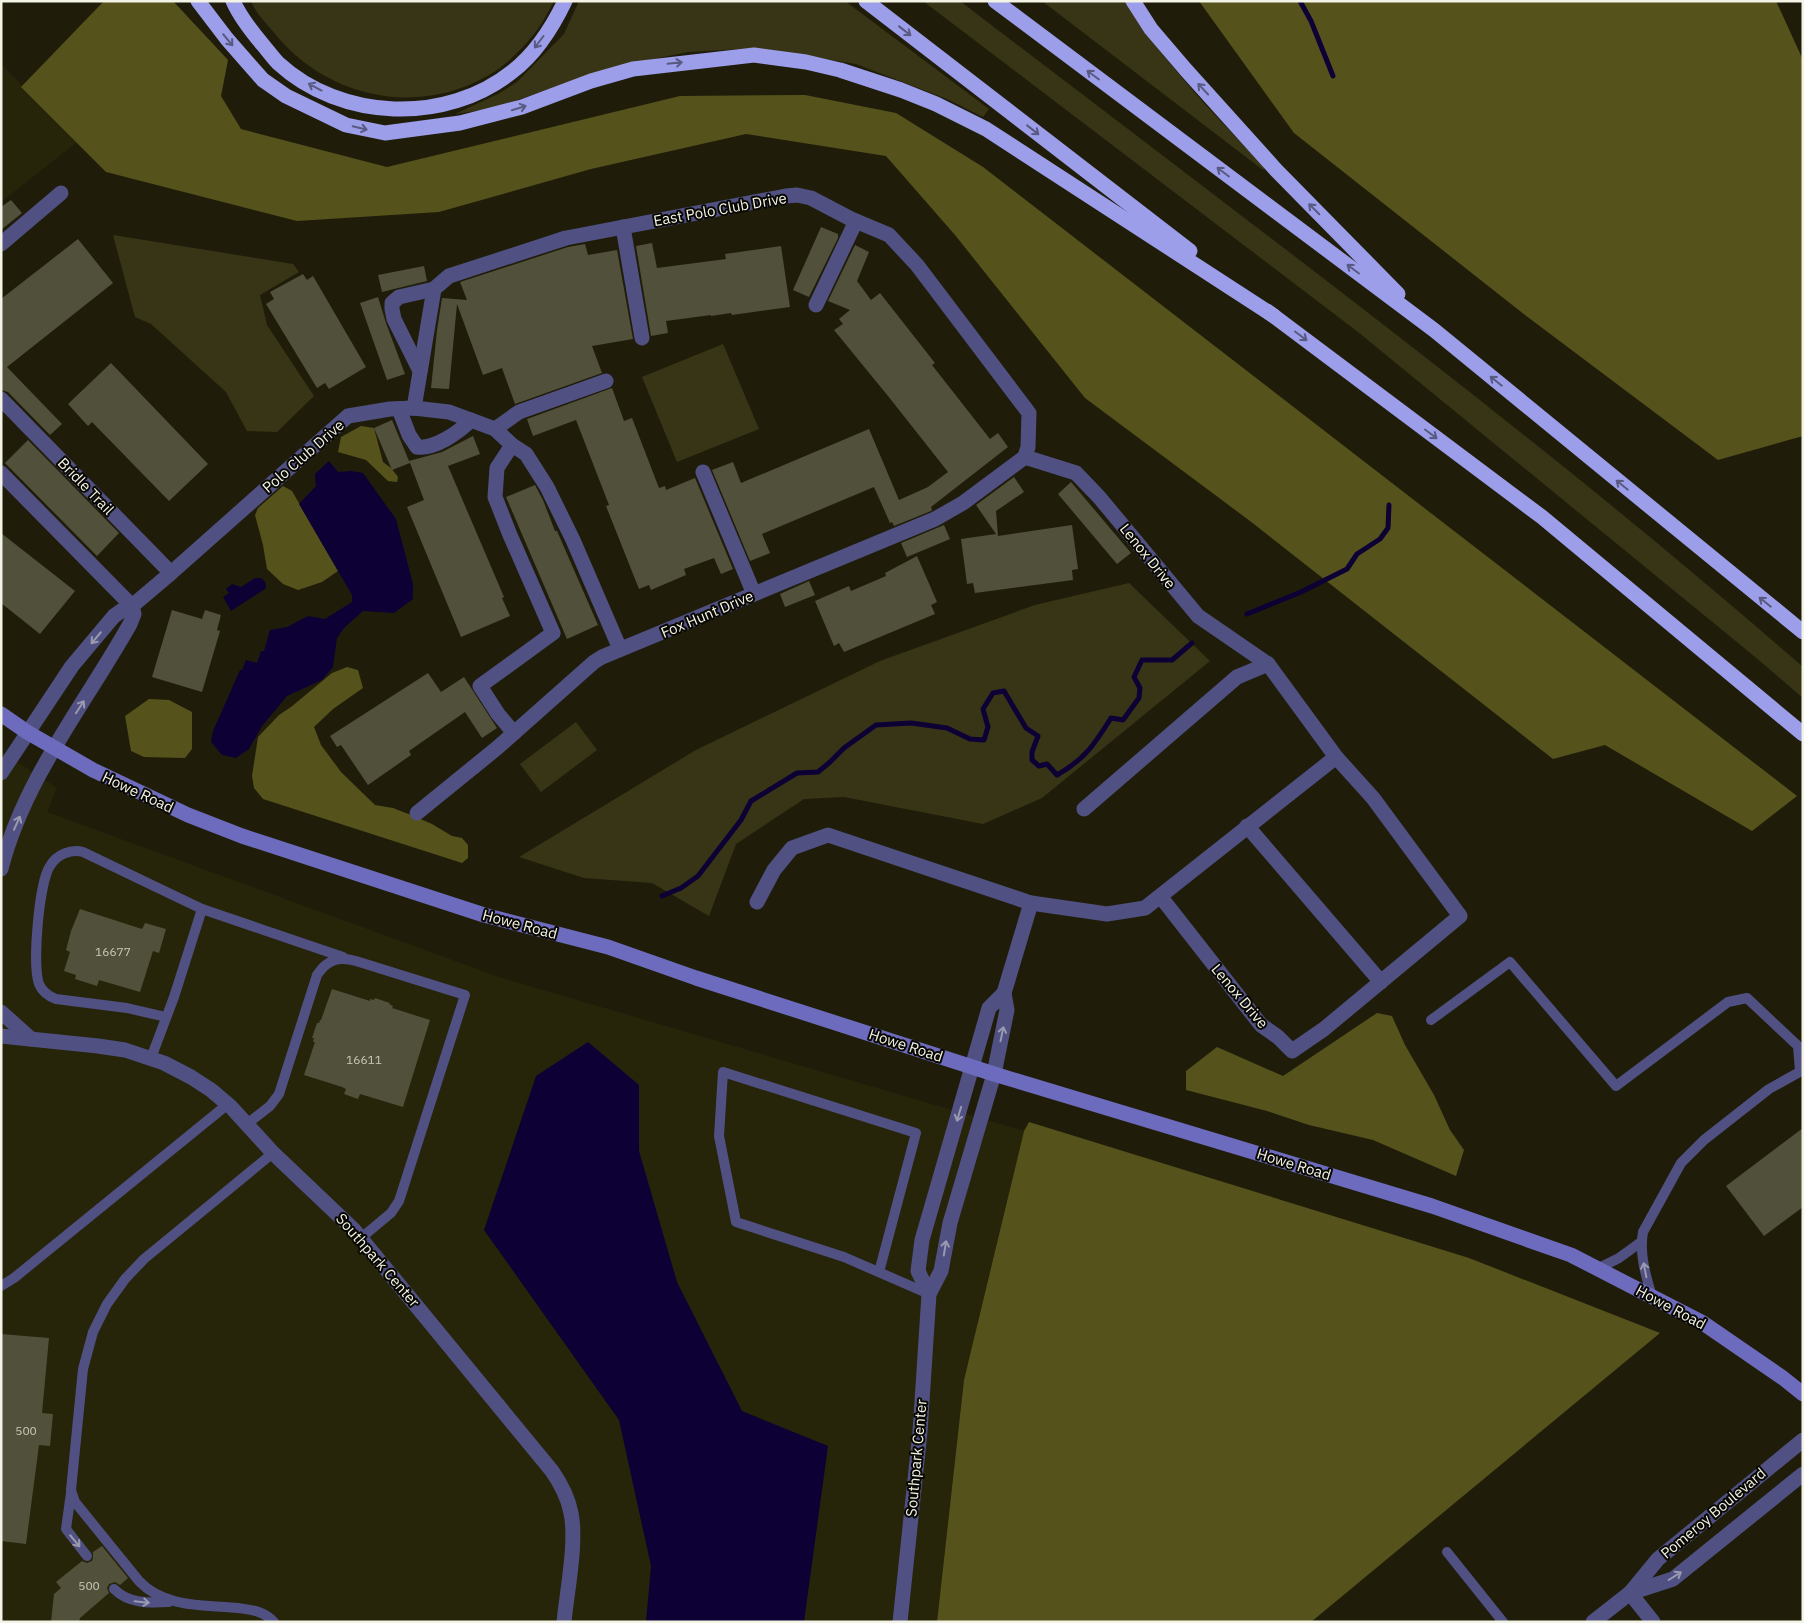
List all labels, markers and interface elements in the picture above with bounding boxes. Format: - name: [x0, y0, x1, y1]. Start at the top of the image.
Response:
- one-way arrow: [898, 26, 912, 36]
- one-way arrow: [222, 33, 234, 46]
- one-way arrow: [534, 35, 544, 49]
- one-way arrow: [667, 58, 683, 68]
- one-way arrow: [1087, 69, 1100, 80]
- one-way arrow: [307, 82, 322, 92]
- one-way arrow: [1197, 83, 1209, 96]
- one-way arrow: [511, 102, 527, 112]
- one-way arrow: [352, 124, 368, 133]
- one-way arrow: [1027, 125, 1040, 136]
- one-way arrow: [1216, 167, 1230, 177]
- street label: East Polo Club Drive: [652, 188, 788, 230]
- one-way arrow: [1308, 203, 1320, 215]
- one-way arrow: [1347, 264, 1360, 275]
- one-way arrow: [1294, 331, 1307, 342]
- one-way arrow: [1490, 376, 1503, 387]
- street label: Polo Club Drive: [258, 415, 348, 497]
- one-way arrow: [1424, 428, 1437, 439]
- street label: Bridle Trail: [54, 453, 118, 519]
- one-way arrow: [1615, 479, 1628, 490]
- street label: Lenox Drive: [1116, 520, 1180, 592]
- street label: Fox Hunt Drive: [658, 586, 756, 642]
- one-way arrow: [1759, 596, 1772, 607]
- one-way arrow: [90, 631, 101, 644]
- one-way arrow: [75, 701, 85, 715]
- street label: Howe Road: [99, 767, 177, 817]
- one-way arrow: [12, 816, 22, 831]
- street label: Howe Road: [481, 905, 559, 943]
- house number: 16677: [95, 944, 131, 959]
- street label: Lenox Drive: [1208, 960, 1272, 1032]
- street label: Howe Road: [867, 1024, 945, 1066]
- one-way arrow: [998, 1026, 1008, 1042]
- house number: 16611: [346, 1052, 382, 1067]
- one-way arrow: [953, 1105, 963, 1121]
- street label: Howe Road: [1255, 1144, 1333, 1184]
- street label: Southpark Center: [332, 1209, 424, 1311]
- one-way arrow: [940, 1240, 950, 1256]
- one-way arrow: [1640, 1262, 1649, 1278]
- street label: Howe Road: [1633, 1281, 1709, 1333]
- street label: Southpark Center: [901, 1398, 931, 1518]
- house number: 500: [15, 1423, 37, 1438]
- street label: Pomeroy Boulevard: [1656, 1463, 1770, 1563]
- one-way arrow: [69, 1534, 80, 1547]
- one-way arrow: [1668, 1570, 1682, 1581]
- house number: 500: [78, 1578, 100, 1593]
- one-way arrow: [134, 1597, 150, 1607]

